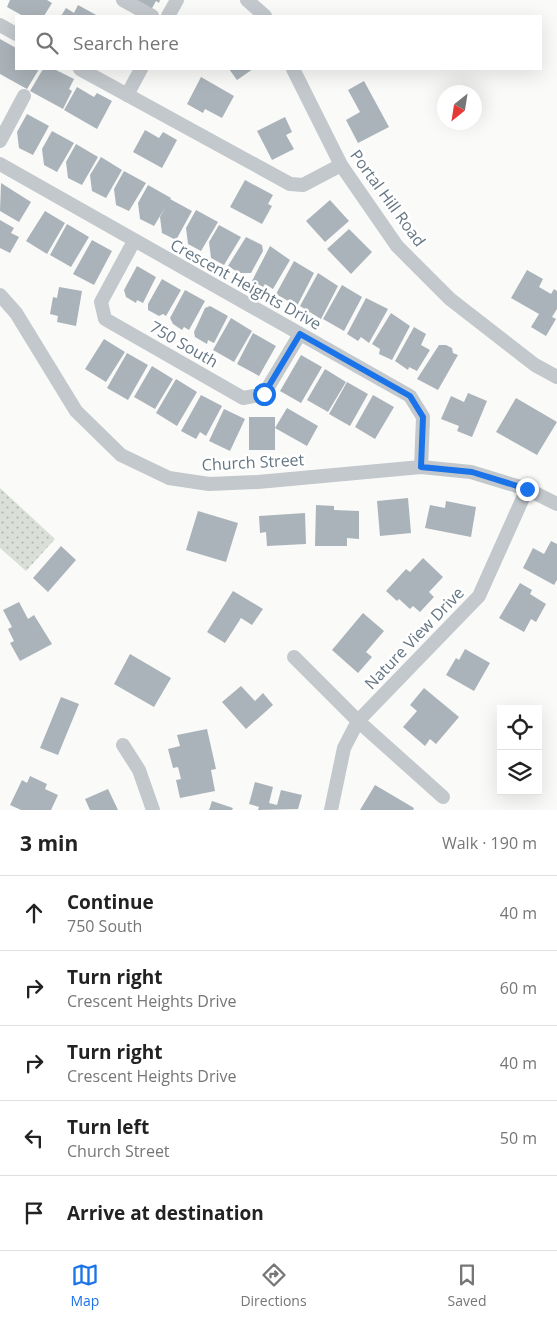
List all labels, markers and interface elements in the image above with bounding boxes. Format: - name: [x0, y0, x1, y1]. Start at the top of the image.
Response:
- search box: [15, 15, 542, 70]
- icon: search: [33, 29, 61, 57]
- text: Search here: [73, 30, 179, 56]
- north arrow: [437, 85, 482, 130]
- street label: Portal Hill Road: [345, 145, 431, 251]
- street label: Crescent Heights Drive: [167, 233, 325, 335]
- street label: 750 South: [146, 316, 222, 372]
- route start: [253, 383, 276, 406]
- street label: Church Street: [201, 448, 305, 476]
- route end: [516, 478, 539, 501]
- street label: Nature View Drive: [359, 582, 469, 694]
- map controls: [497, 705, 542, 795]
- button: locate: [497, 705, 542, 750]
- button: layers: [497, 750, 542, 795]
- text: 3 min: [20, 829, 78, 857]
- text: Walk · 190 m: [442, 832, 537, 854]
- text: Continue: [67, 889, 154, 915]
- icon: ahead: [20, 899, 48, 927]
- text: 40 m: [500, 902, 537, 924]
- text: 750 South: [67, 915, 142, 937]
- text: Turn right: [67, 964, 162, 990]
- icon: right: [20, 974, 48, 1002]
- text: 60 m: [500, 977, 537, 999]
- text: Crescent Heights Drive: [67, 990, 237, 1012]
- text: Turn right: [67, 1039, 162, 1065]
- icon: right: [20, 1049, 48, 1077]
- text: 40 m: [500, 1052, 537, 1074]
- text: Crescent Heights Drive: [67, 1065, 237, 1087]
- text: Turn left: [67, 1114, 149, 1140]
- icon: left: [20, 1124, 48, 1152]
- text: 50 m: [500, 1127, 537, 1149]
- text: Church Street: [67, 1140, 170, 1162]
- icon: arrive: [20, 1199, 48, 1227]
- text: Arrive at destination: [67, 1200, 264, 1226]
- tab: Map: [70, 1261, 99, 1310]
- tab: Directions: [240, 1261, 307, 1310]
- tab: Saved: [448, 1261, 486, 1310]

